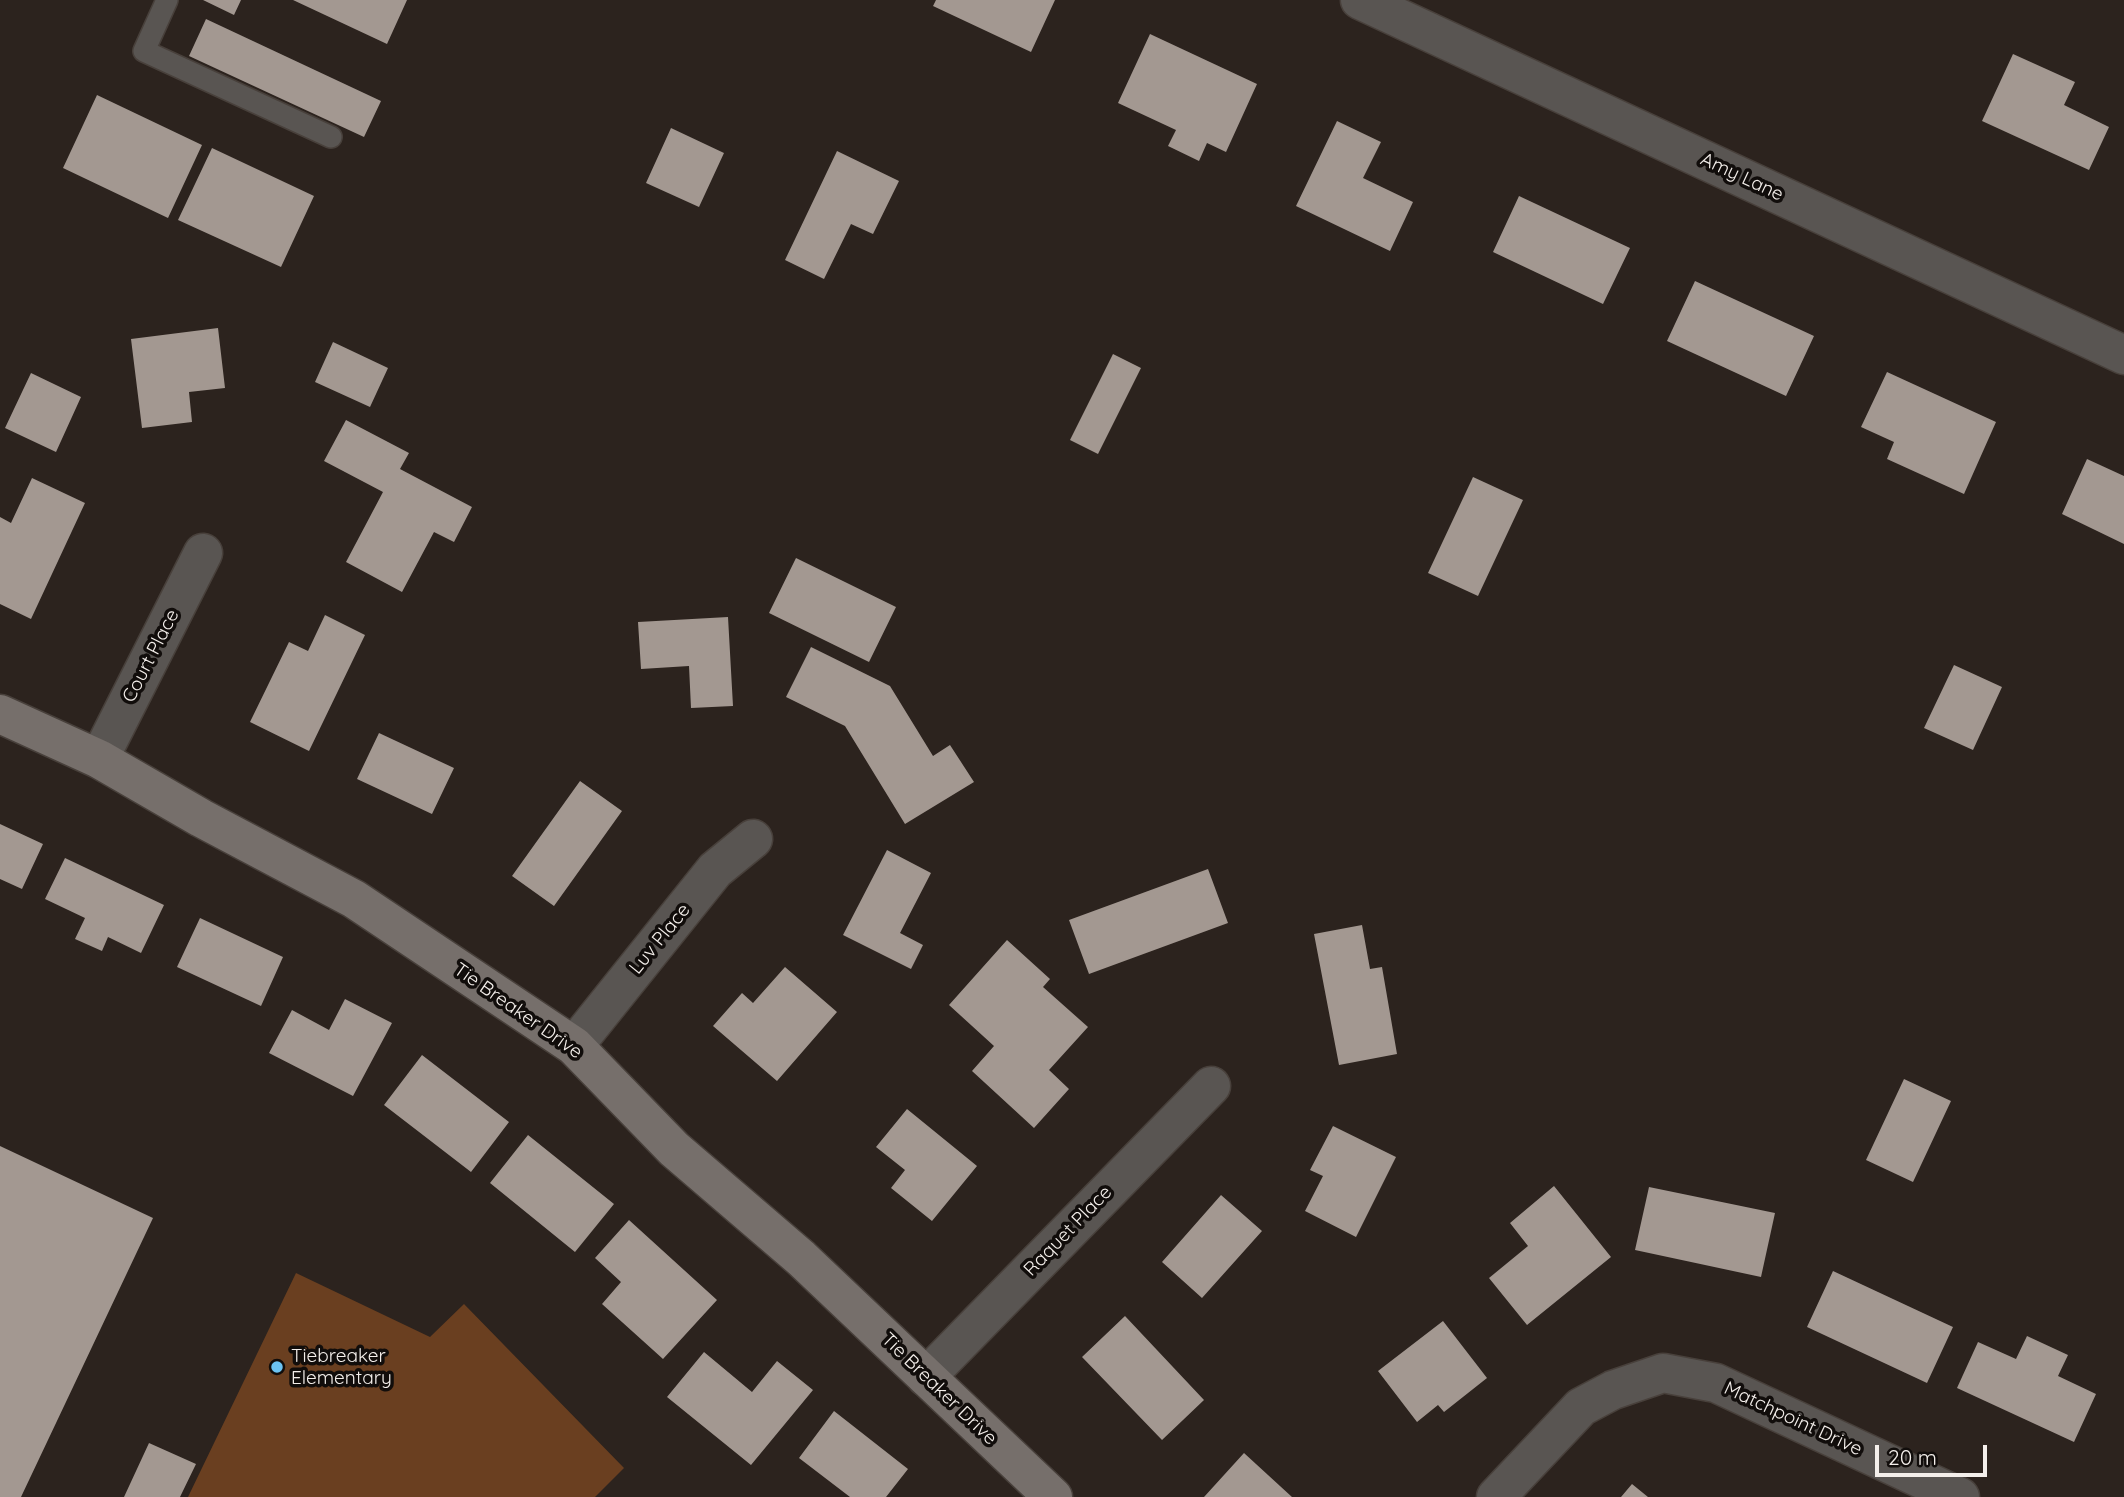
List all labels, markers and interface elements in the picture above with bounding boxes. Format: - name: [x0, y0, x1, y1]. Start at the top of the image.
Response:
- street label: Amy Lane: [1697, 148, 1787, 206]
- street label: Court Place: [118, 606, 184, 706]
- street label: Luv Place: [625, 899, 695, 979]
- street label: Tie Breaker Drive: [449, 958, 587, 1064]
- street label: Raquet Place: [1019, 1181, 1117, 1281]
- street label: Tie Breaker Drive: [876, 1328, 1002, 1450]
- place label: Tiebreaker Elementary: [291, 1345, 392, 1389]
- marker: Tiebreaker Elementary: [269, 1359, 285, 1375]
- street label: Matchpoint Drive: [1720, 1377, 1866, 1461]
- scale bar: [1879, 1430, 1991, 1474]
- text: 20 m: [1888, 1444, 1937, 1470]

